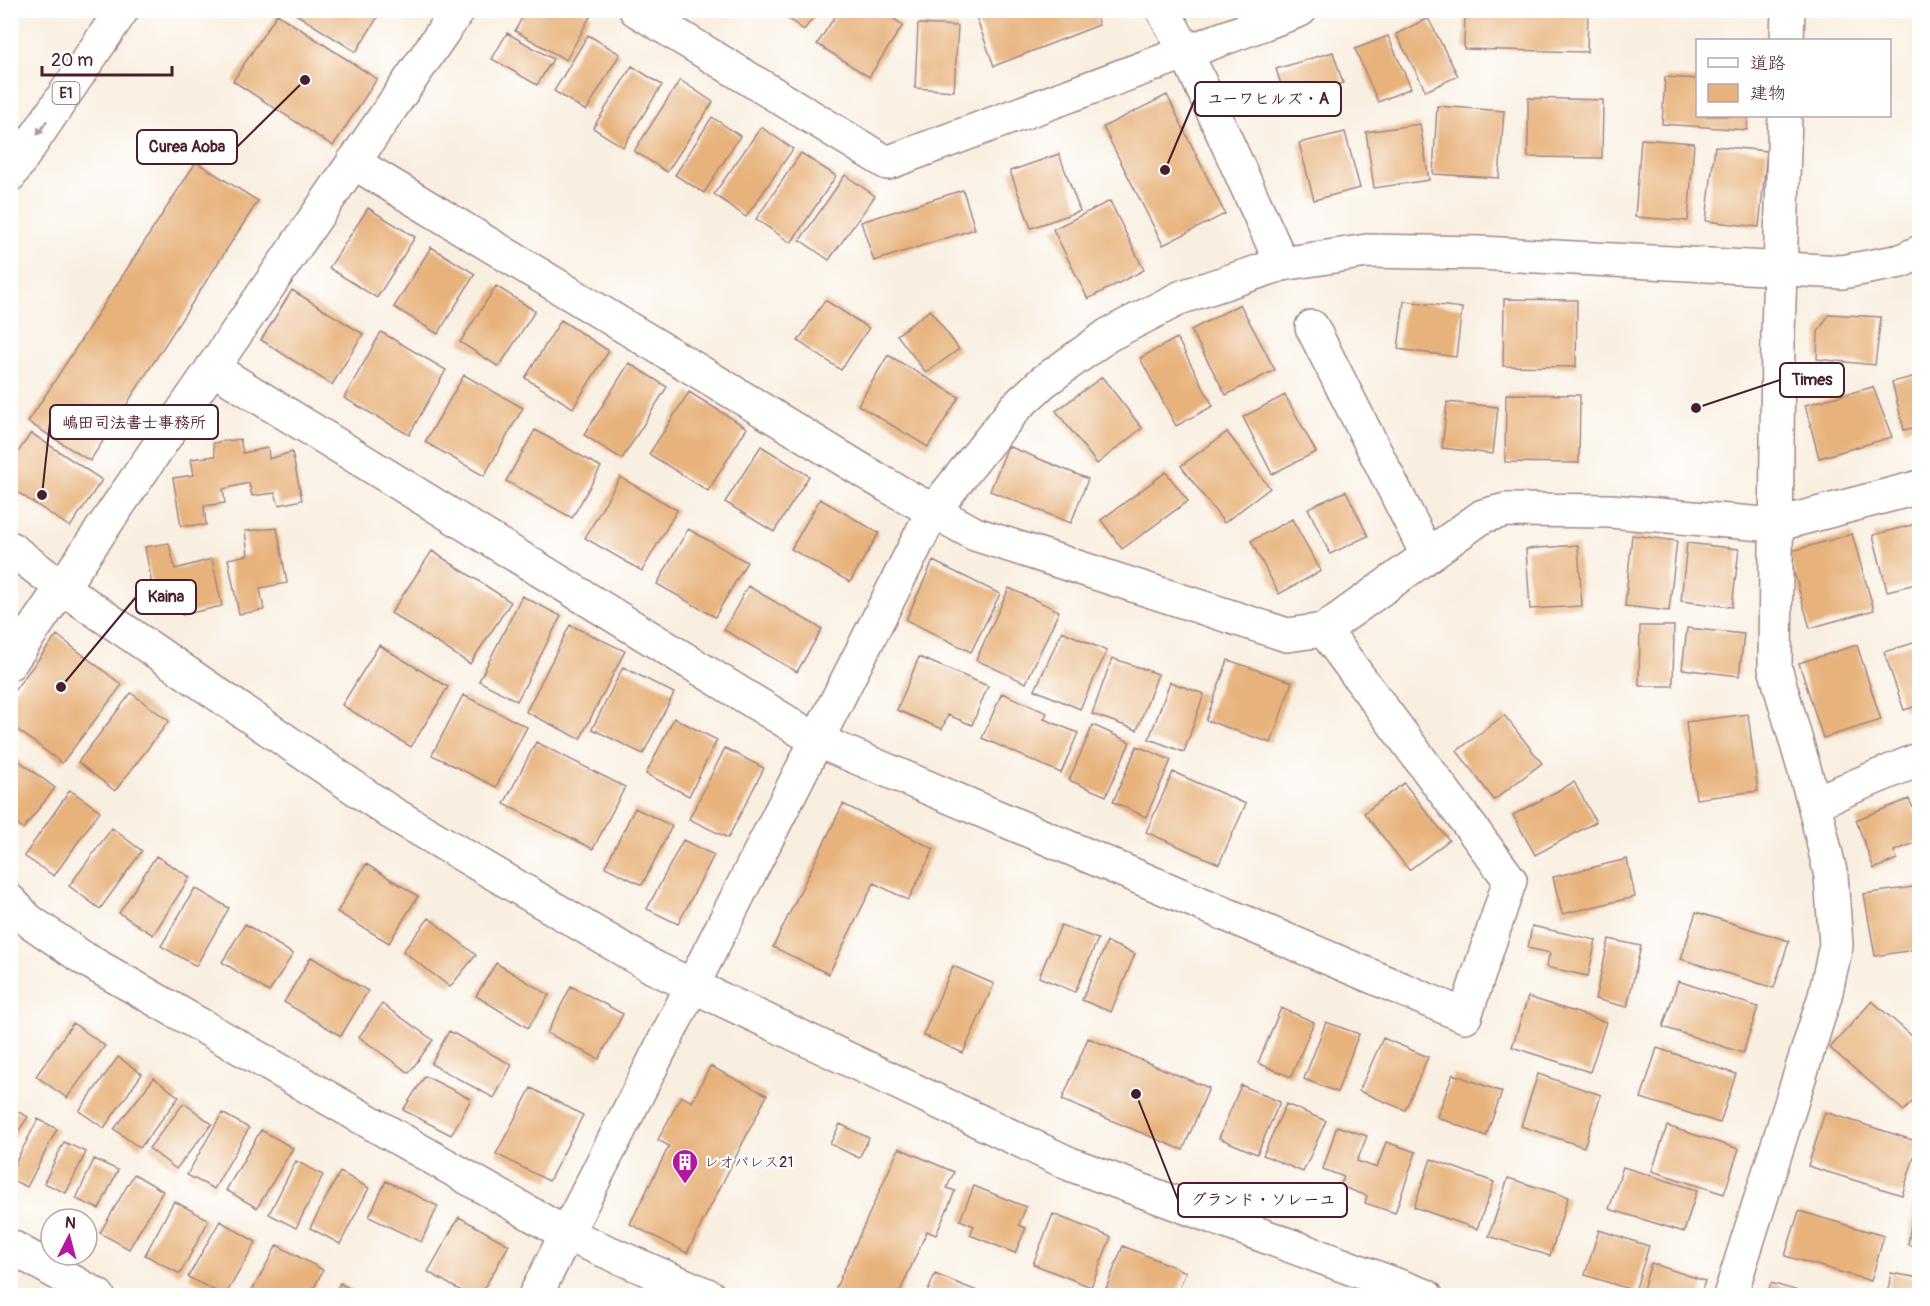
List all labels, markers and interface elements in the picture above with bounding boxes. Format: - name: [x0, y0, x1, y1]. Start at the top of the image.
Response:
- scale bar: [42, 39, 172, 77]
- legend: [1696, 39, 1891, 117]
- text: 20 m: [51, 49, 93, 72]
- text: 道路: [1750, 52, 1786, 75]
- road number: E1: [52, 82, 80, 104]
- callout: ユーワヒルズ・A: [1195, 82, 1341, 116]
- text: 建物: [1750, 82, 1786, 105]
- text: ユーワヒルズ・A: [1207, 89, 1330, 109]
- one-way arrow: [36, 120, 48, 136]
- callout: Curea Aoba: [137, 130, 237, 164]
- text: Curea Aoba: [149, 137, 226, 157]
- callout: Times: [1780, 363, 1844, 397]
- text: Times: [1791, 370, 1833, 390]
- callout: 嶋田司法書士事務所: [50, 405, 218, 439]
- text: 嶋田司法書士事務所: [62, 413, 206, 433]
- callout: Kaina: [136, 580, 196, 614]
- text: Kaina: [148, 587, 185, 607]
- building icon: レオパレス21: [670, 1147, 700, 1185]
- place label: レオパレス21: [704, 1153, 793, 1172]
- callout: グランド・ソレーユ: [1178, 1183, 1347, 1217]
- text: グランド・ソレーユ: [1191, 1190, 1335, 1210]
- north arrow: [39, 1207, 99, 1267]
- text: N: [64, 1213, 77, 1234]

